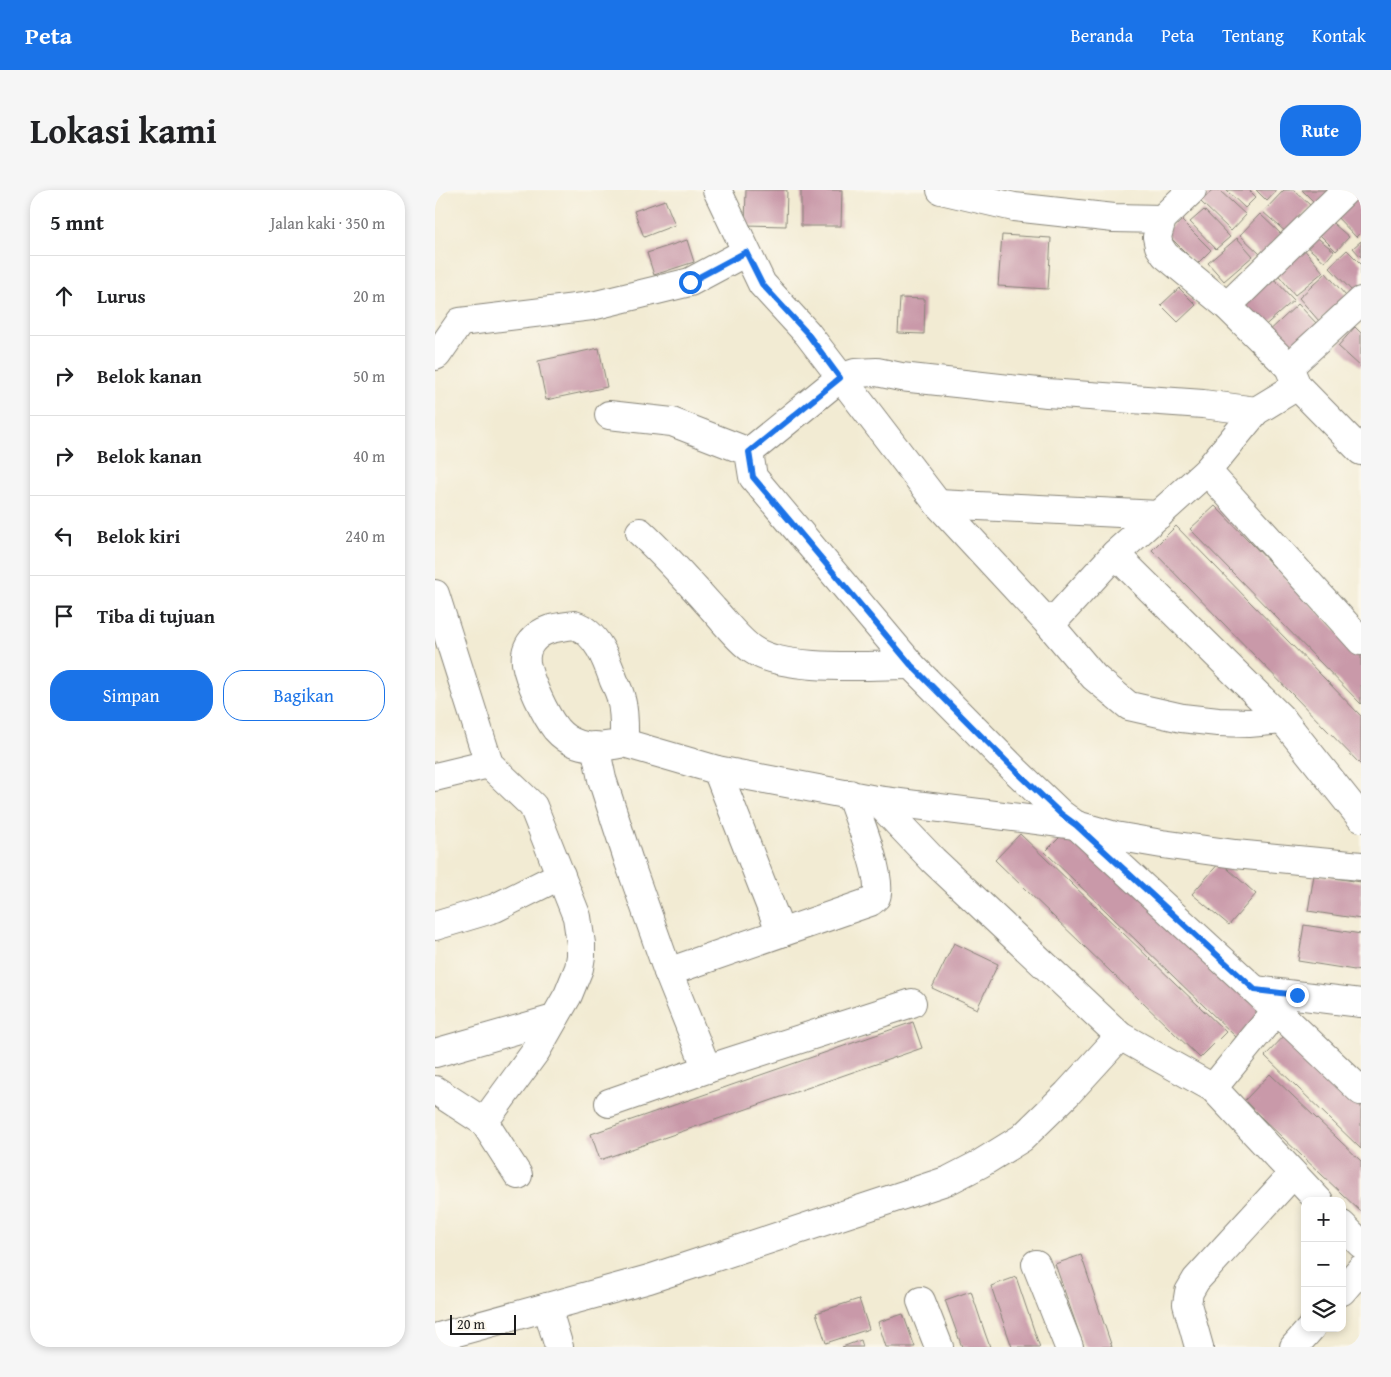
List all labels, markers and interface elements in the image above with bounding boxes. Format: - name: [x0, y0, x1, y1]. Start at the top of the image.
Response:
- text: Peta: [25, 18, 72, 53]
- text: Beranda: [1071, 22, 1133, 49]
- text: Peta: [1161, 22, 1194, 49]
- text: Tentang: [1222, 22, 1284, 49]
- text: Kontak: [1312, 22, 1366, 49]
- text: Lokasi kami: [30, 105, 217, 156]
- button: Rute: [1280, 105, 1361, 156]
- text: 5 mnt: [50, 207, 104, 238]
- text: Jalan kaki · 350 m: [270, 211, 385, 235]
- route start: [679, 271, 702, 294]
- icon: ahead: [50, 282, 78, 310]
- text: Lurus: [97, 282, 146, 310]
- text: 20 m: [353, 284, 385, 308]
- icon: right: [50, 362, 78, 390]
- text: Belok kanan: [97, 362, 202, 390]
- text: 50 m: [353, 364, 385, 388]
- icon: right: [50, 442, 78, 470]
- text: Belok kanan: [97, 442, 202, 470]
- text: 40 m: [353, 444, 385, 468]
- icon: left: [50, 522, 78, 550]
- text: Belok kiri: [97, 522, 180, 550]
- text: 240 m: [345, 524, 385, 548]
- icon: arrive: [50, 602, 78, 630]
- text: Tiba di tujuan: [97, 602, 215, 630]
- button: Simpan: [50, 670, 213, 721]
- button: Bagikan: [223, 670, 385, 721]
- route end: [1286, 984, 1309, 1007]
- map controls: [1301, 1197, 1346, 1332]
- button: +: [1301, 1197, 1346, 1242]
- button: −: [1301, 1242, 1346, 1287]
- button: layers: [1301, 1287, 1346, 1332]
- scale bar: [450, 1312, 516, 1335]
- text: 20 m: [457, 1314, 485, 1334]

